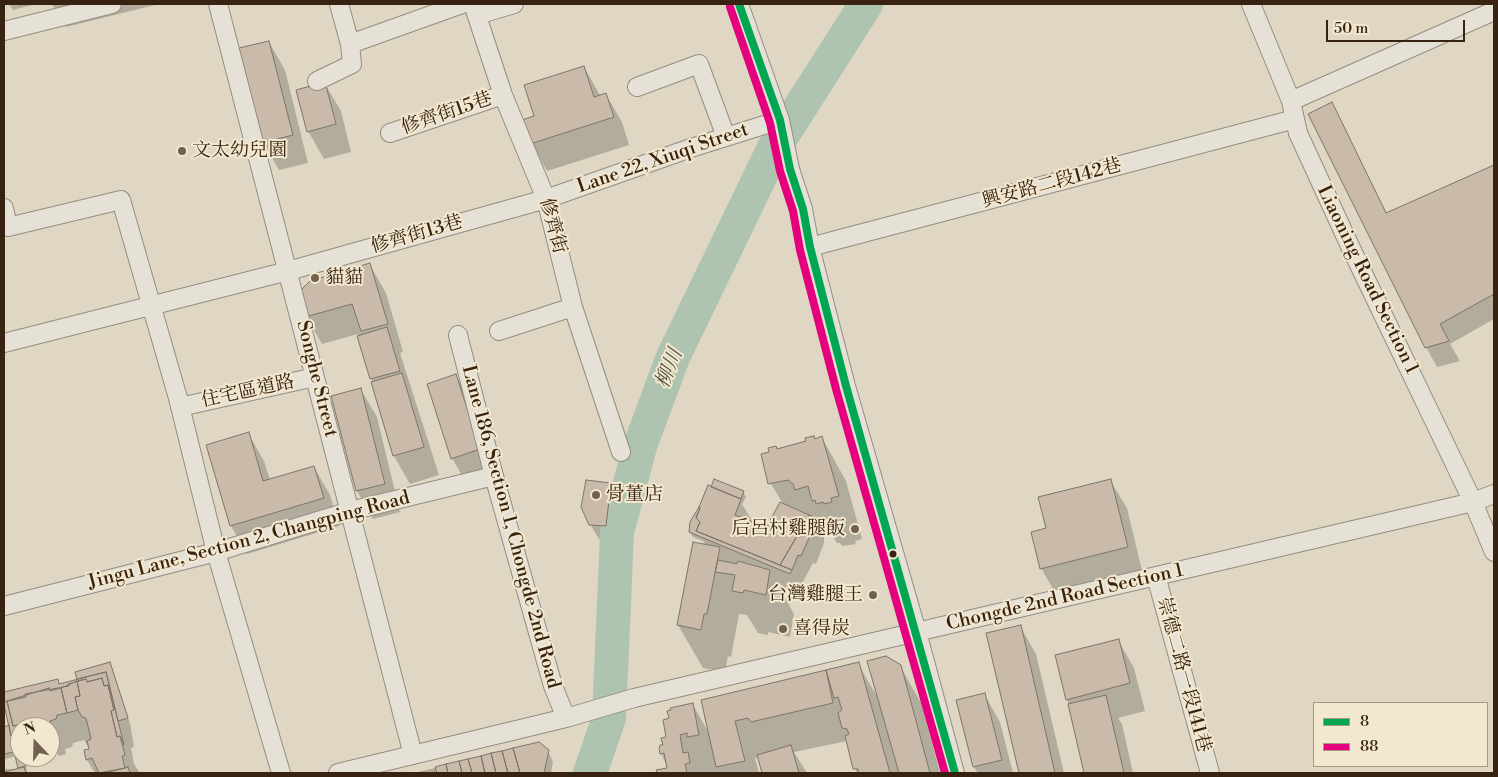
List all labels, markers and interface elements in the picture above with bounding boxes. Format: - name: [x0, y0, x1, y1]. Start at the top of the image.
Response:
- scale bar: [1328, 10, 1467, 42]
- text: 50 m: [1334, 19, 1368, 38]
- street label: 修齊街15巷: [399, 88, 495, 140]
- street label: Lane 22, Xiuqi Street: [574, 119, 752, 199]
- place label: 文太幼兒園: [192, 140, 287, 162]
- marker: 文太幼兒園: [176, 145, 188, 157]
- street label: 興安路二段142巷: [980, 154, 1124, 214]
- street label: Liaoning Road Section 1: [1311, 182, 1423, 378]
- street label: 修齊街: [534, 196, 570, 256]
- street label: 修齊街13巷: [368, 211, 466, 259]
- place label: 貓貓: [325, 267, 363, 289]
- marker: 貓貓: [309, 272, 321, 284]
- street label: Songhe Street: [291, 318, 341, 440]
- water label: 柳川: [651, 346, 689, 392]
- street label: Lane 186, Section 1, Chongde 2nd Road: [456, 363, 564, 691]
- street label: 住宅區道路: [199, 371, 297, 413]
- place label: 骨董店: [606, 484, 663, 506]
- street label: Jingu Lane, Section 2, Changping Road: [86, 487, 412, 595]
- marker: 骨董店: [590, 489, 602, 501]
- place label: 后呂村雞腿飯: [731, 518, 845, 540]
- marker: 后呂村雞腿飯: [849, 523, 861, 535]
- unlabelled marker: [888, 549, 898, 559]
- street label: Chongde 2nd Road Section 1: [944, 560, 1186, 636]
- place label: 台灣雞腿王: [768, 584, 863, 606]
- marker: 台灣雞腿王: [867, 589, 879, 601]
- street label: 崇德二路一段141巷: [1151, 595, 1215, 755]
- place label: 喜得炭: [793, 618, 850, 640]
- marker: 喜得炭: [777, 623, 789, 635]
- legend: [1313, 702, 1488, 767]
- text: 8: [1360, 712, 1369, 731]
- north arrow: [10, 717, 60, 767]
- text: N: [22, 719, 38, 739]
- text: 88: [1360, 737, 1378, 756]

